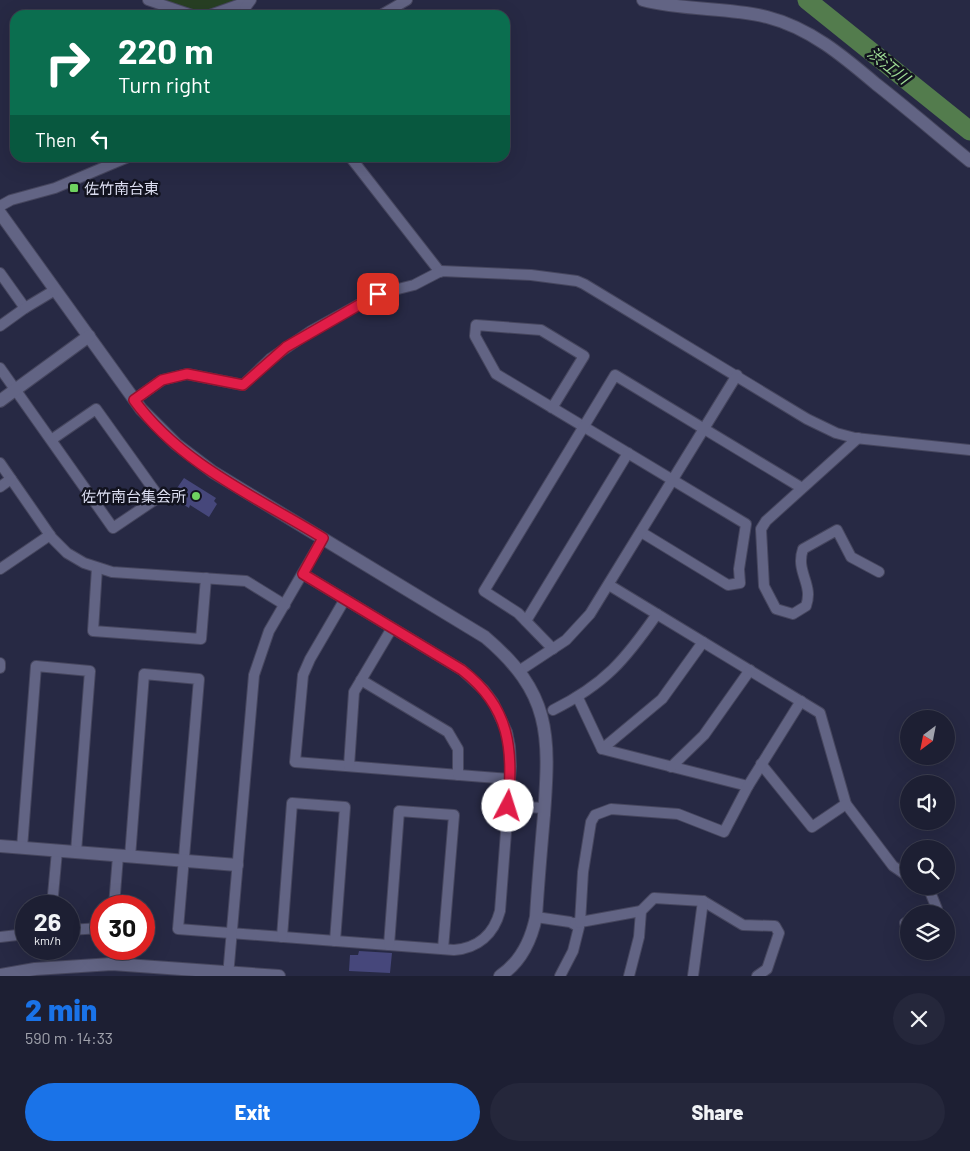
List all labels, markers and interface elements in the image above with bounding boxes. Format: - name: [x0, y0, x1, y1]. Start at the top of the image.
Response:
- text: 220 m: [118, 29, 213, 71]
- icon: right: [35, 30, 100, 95]
- water label: 渋江川: [864, 43, 915, 89]
- text: Turn right: [118, 71, 211, 97]
- icon: left: [86, 125, 114, 153]
- text: Then: [35, 128, 76, 151]
- place label: 佐竹南台東: [84, 179, 159, 197]
- marker: 佐竹南台東: [68, 182, 80, 194]
- pin: [357, 273, 399, 315]
- icon: arrive: [364, 280, 392, 308]
- place label: 佐竹南台集会所: [81, 487, 186, 505]
- marker: 佐竹南台集会所: [190, 490, 202, 502]
- north arrow: [900, 710, 955, 765]
- map controls: [900, 710, 955, 960]
- button: sound: [900, 775, 955, 830]
- position arrow: [481, 779, 533, 831]
- button: search: [900, 840, 955, 895]
- speed limit sign: 30: [90, 895, 155, 960]
- button: layers: [900, 905, 955, 960]
- text: 26: [34, 906, 61, 936]
- text: km/h: [34, 933, 61, 947]
- text: 2 min: [25, 991, 97, 1027]
- button: close: [893, 993, 945, 1045]
- text: 590 m · 14:33: [25, 1028, 113, 1047]
- button: Exit: [25, 1083, 480, 1141]
- button: Share: [490, 1083, 945, 1141]

